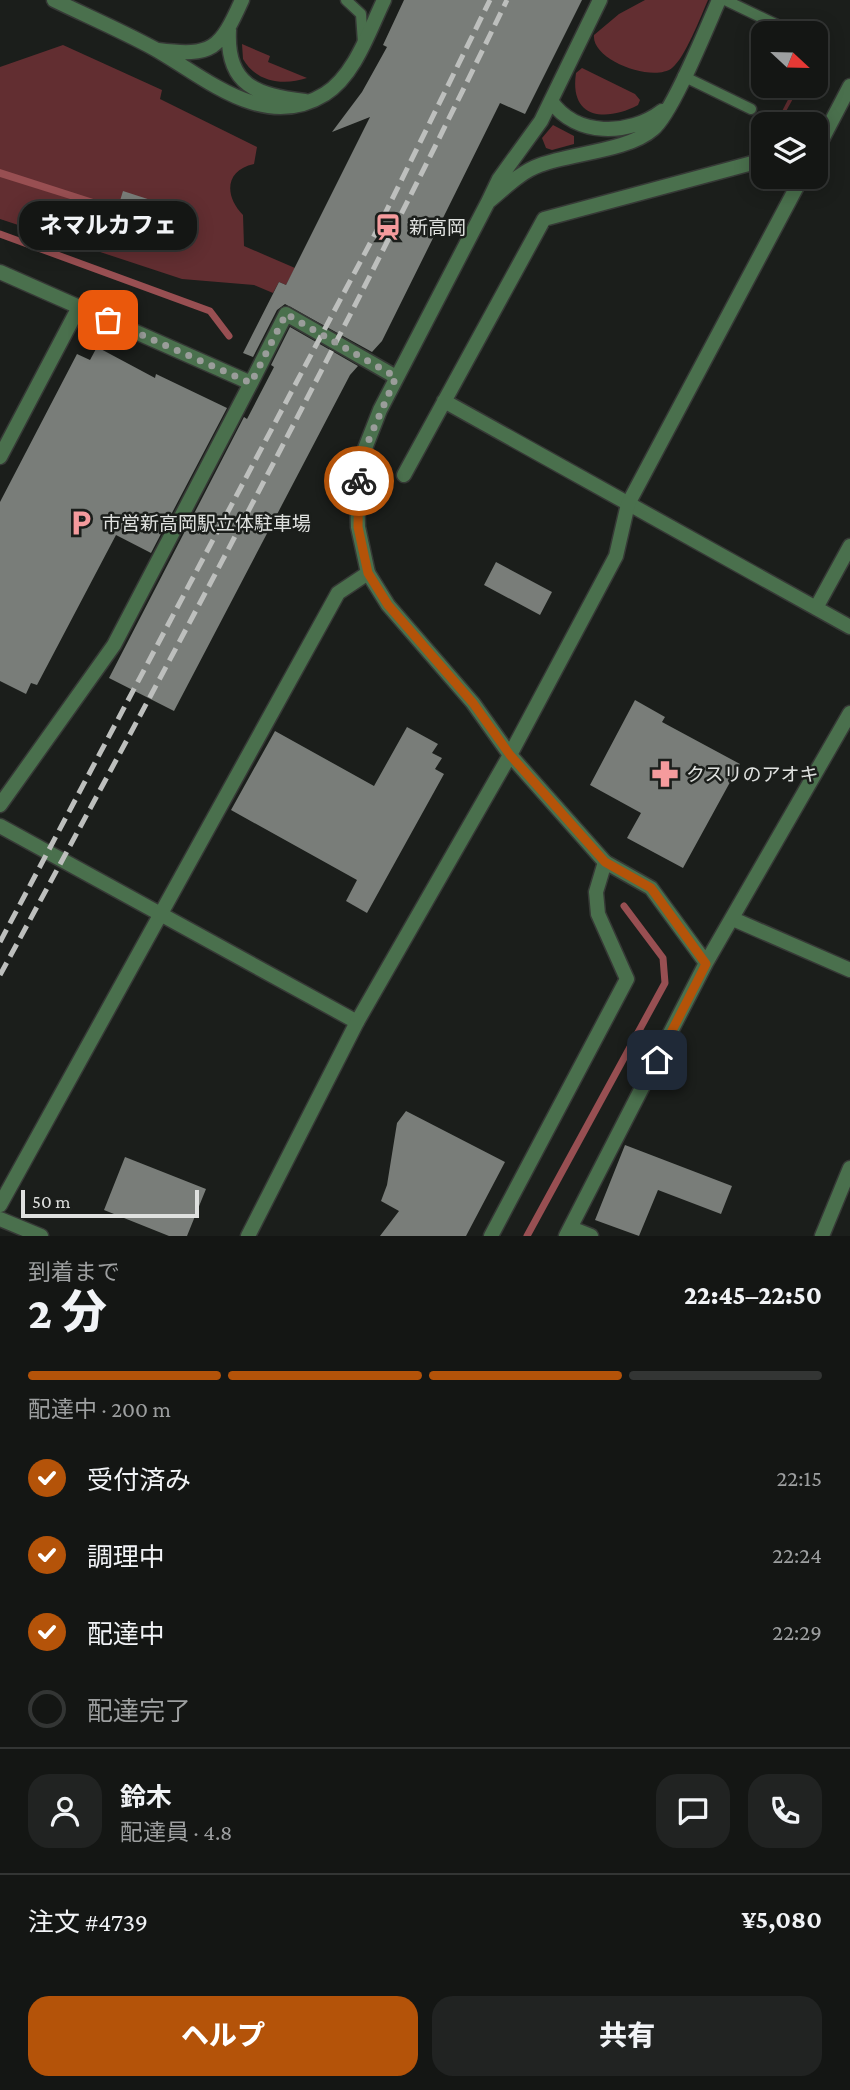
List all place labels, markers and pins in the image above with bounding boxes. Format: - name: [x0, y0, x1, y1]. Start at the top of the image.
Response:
- callout: ネマルカフェ: [19, 201, 197, 250]
- station icon: 新高岡: [373, 212, 403, 242]
- place label: 新高岡: [409, 217, 466, 238]
- pin: [78, 290, 138, 350]
- parking icon: 市営新高岡駅立体駐車場: [66, 508, 96, 538]
- place label: 市営新高岡駅立体駐車場: [102, 513, 311, 534]
- pharmacy icon: クスリのアオキ: [650, 759, 680, 789]
- place label: クスリのアオキ: [686, 764, 818, 785]
- pin: [627, 1030, 687, 1090]

